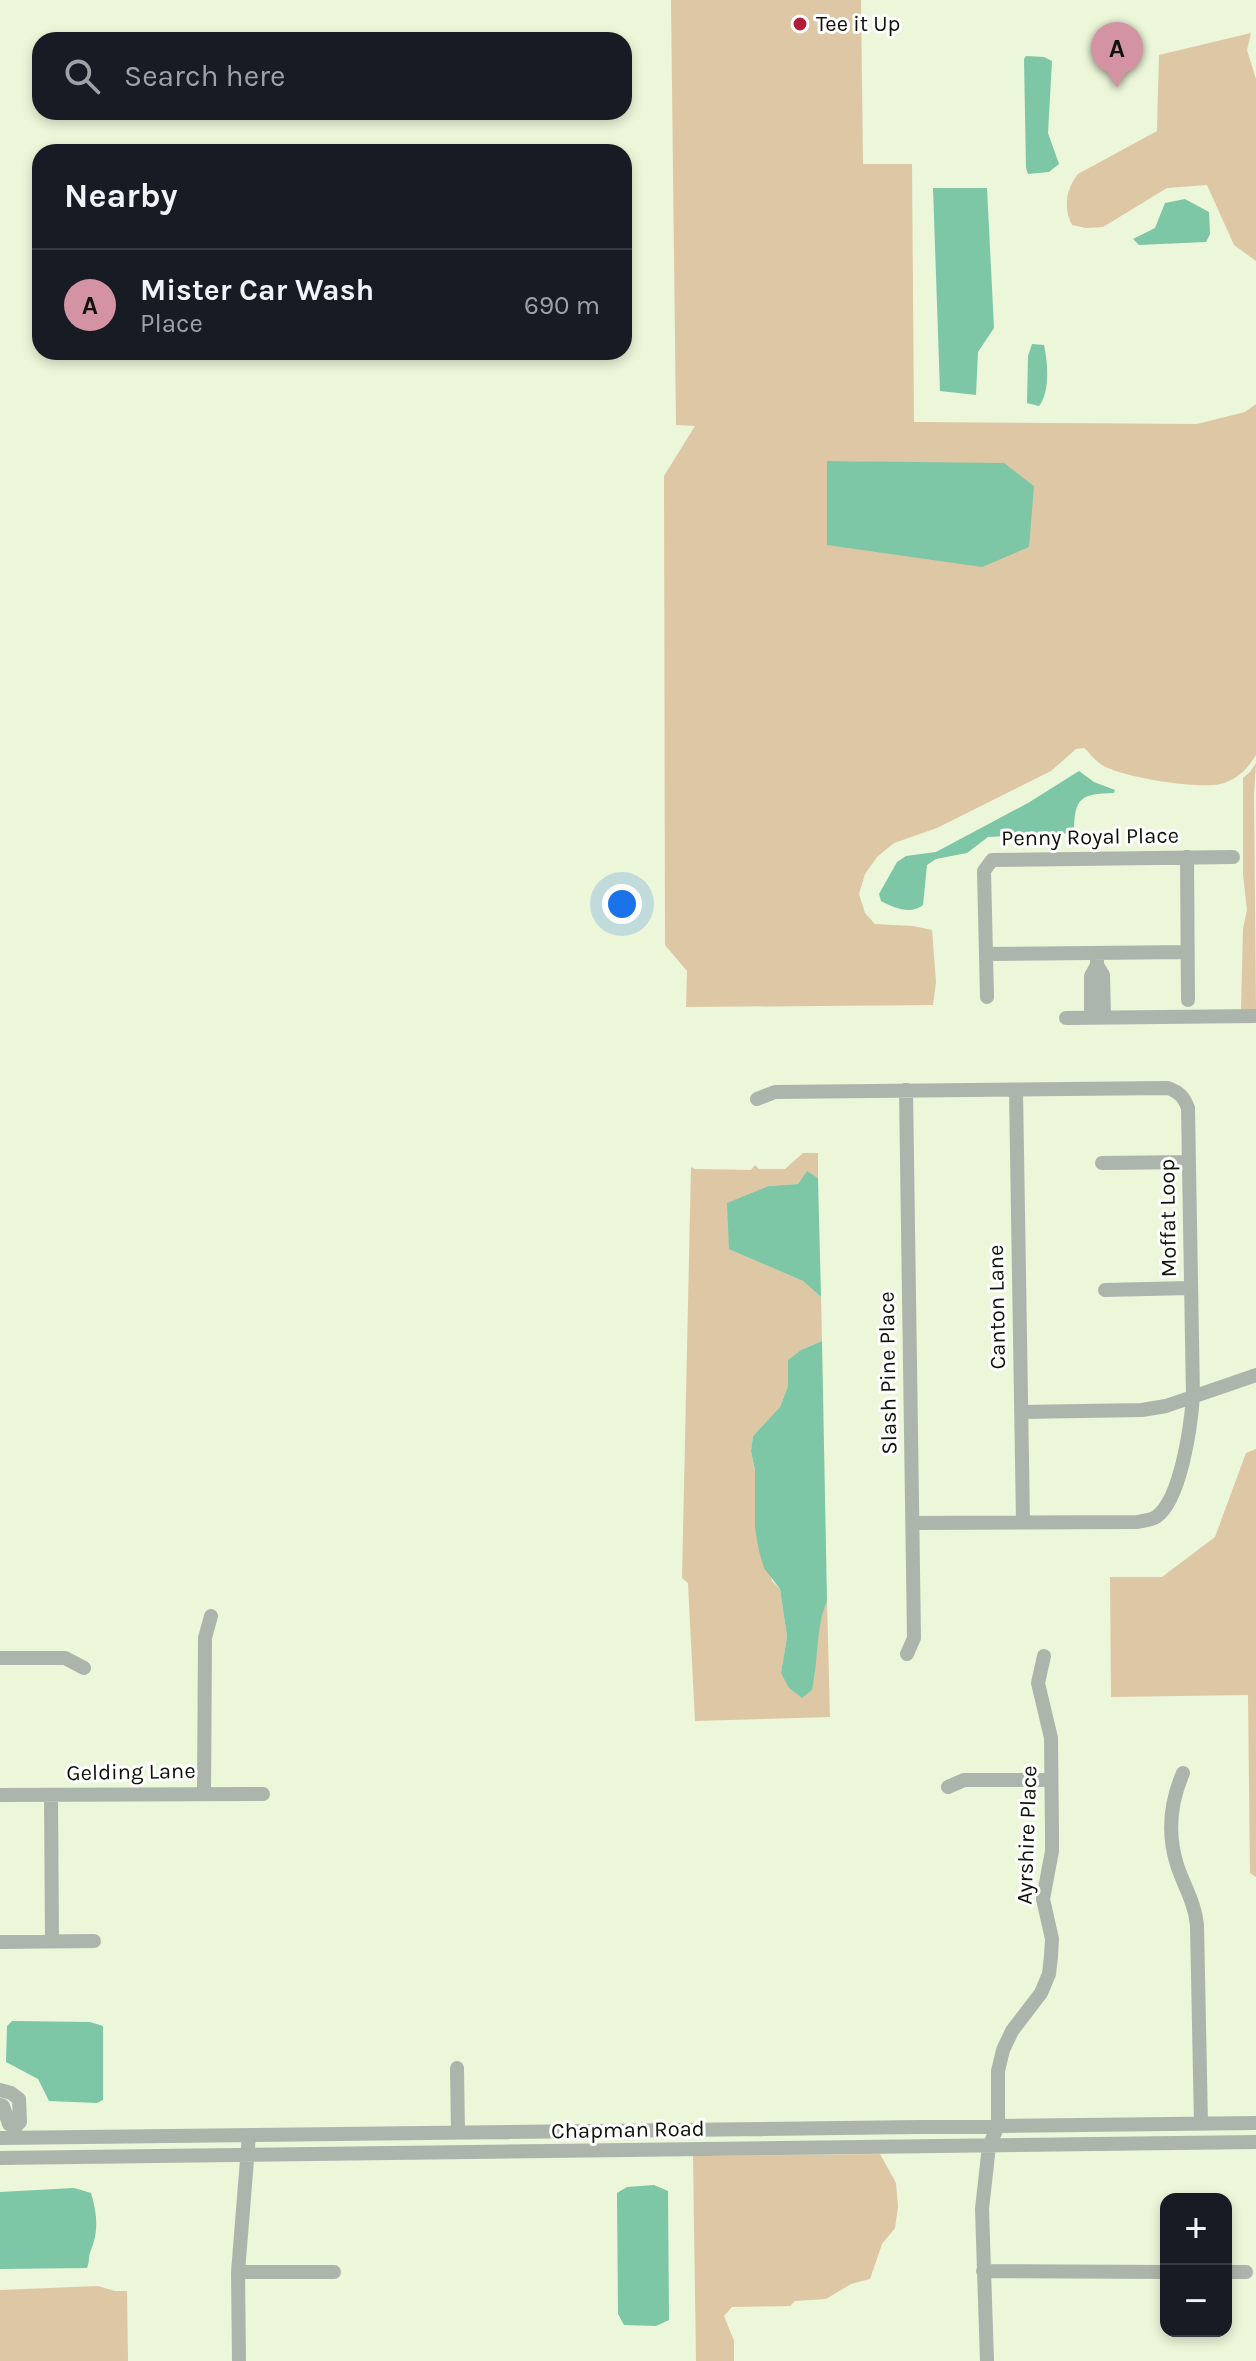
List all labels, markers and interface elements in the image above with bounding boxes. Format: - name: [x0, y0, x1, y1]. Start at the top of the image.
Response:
- place label: Tee it Up: [816, 11, 900, 37]
- marker: Tee it Up: [791, 15, 809, 33]
- pin: A: [1091, 22, 1143, 88]
- search box: [32, 32, 632, 120]
- icon: search: [60, 54, 104, 98]
- text: Search here: [124, 58, 285, 94]
- text: Nearby: [64, 176, 178, 216]
- text: Mister Car Wash: [140, 272, 374, 308]
- text: A: [82, 290, 98, 321]
- text: 690 m: [524, 290, 600, 321]
- text: Place: [140, 308, 203, 339]
- street label: Penny Royal Place: [1001, 822, 1179, 852]
- your location: [602, 884, 642, 924]
- street label: Moffat Loop: [1154, 1159, 1182, 1277]
- street label: Canton Lane: [983, 1244, 1011, 1370]
- street label: Slash Pine Place: [874, 1291, 902, 1455]
- street label: Gelding Lane: [66, 1758, 196, 1786]
- street label: Ayrshire Place: [1012, 1765, 1042, 1905]
- street label: Chapman Road: [551, 2116, 705, 2144]
- map controls: [1160, 2193, 1232, 2337]
- button: +: [1160, 2193, 1232, 2265]
- button: −: [1160, 2265, 1232, 2337]

